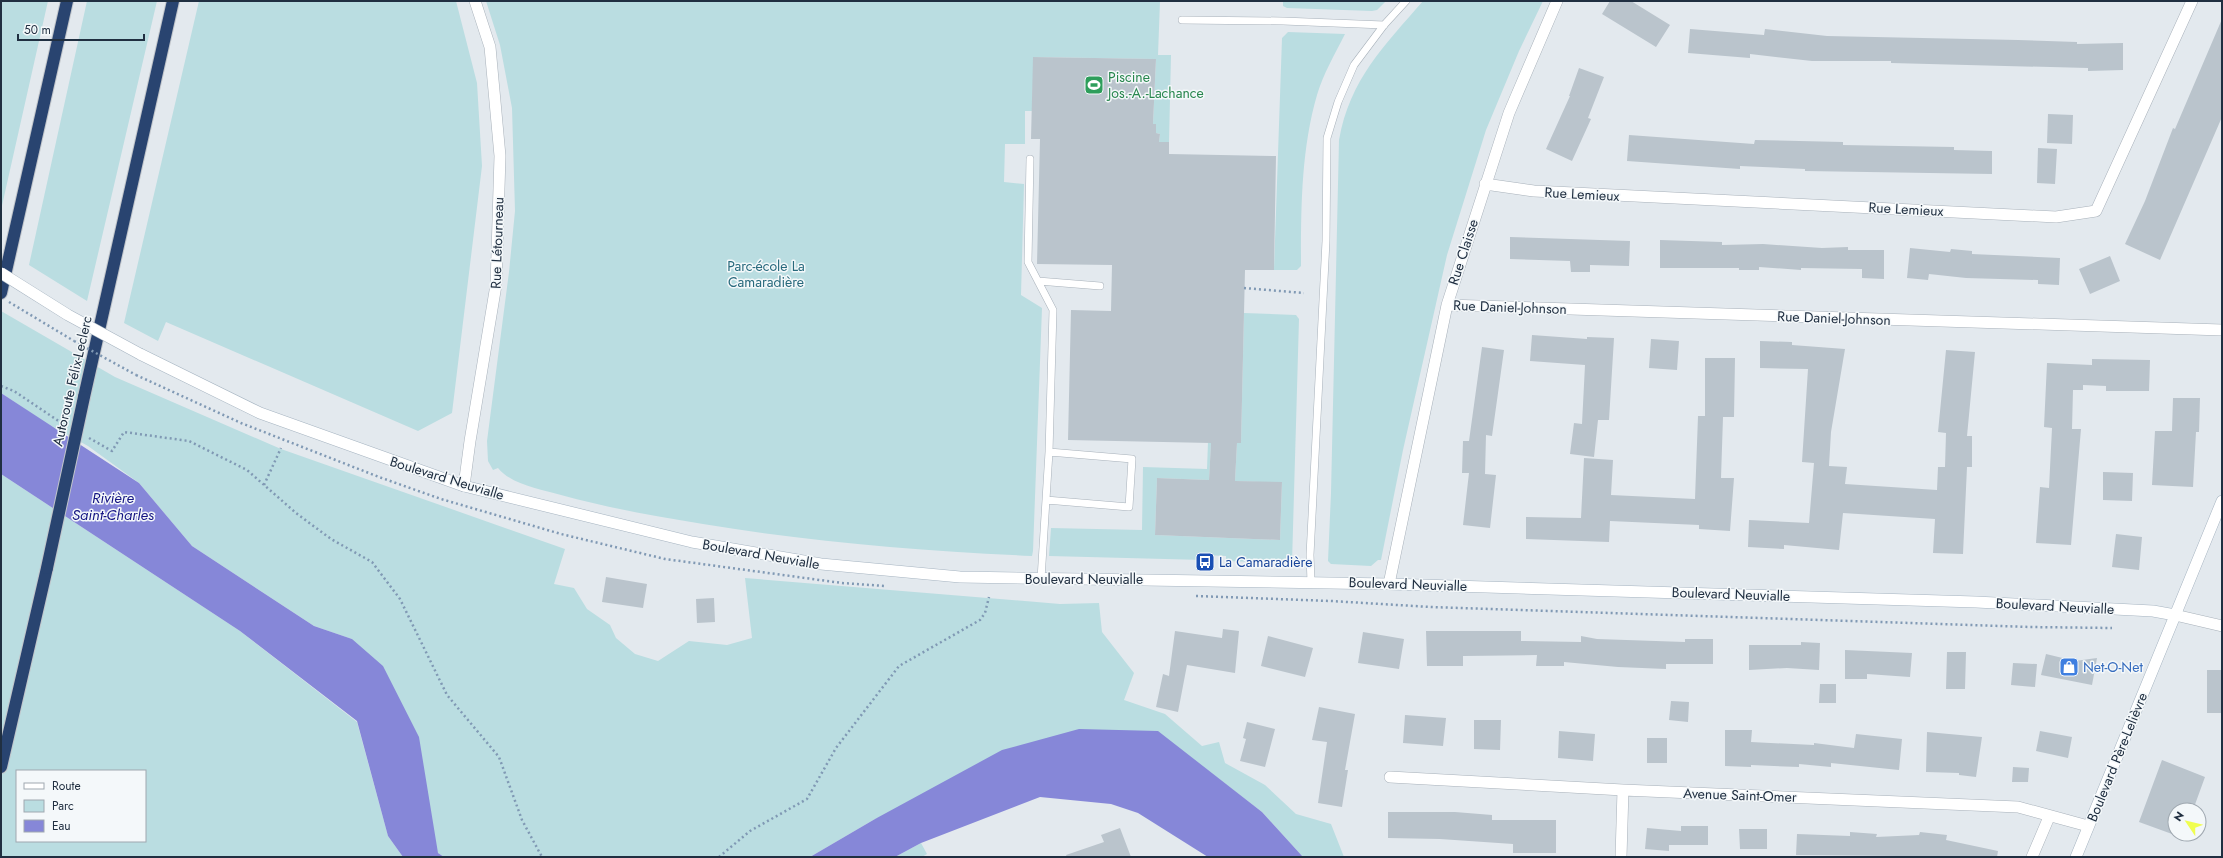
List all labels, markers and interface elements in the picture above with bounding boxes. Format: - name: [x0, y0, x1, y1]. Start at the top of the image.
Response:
- scale bar: [18, 16, 144, 42]
- text: 50 m: [24, 21, 51, 39]
- place label: Piscine Jos.-A.-Lachance: [1106, 67, 1204, 103]
- sports icon: Piscine Jos.-A.-Lachance: [1083, 74, 1105, 96]
- street label: Rue Lemieux: [1544, 182, 1620, 206]
- street label: Rue Létourneau: [485, 197, 509, 289]
- street label: Rue Lemieux: [1868, 197, 1944, 221]
- street label: Rue Claisse: [1443, 216, 1483, 288]
- park label: Parc-école La Camaradière: [727, 256, 805, 292]
- street label: Rue Daniel-Johnson: [1453, 295, 1567, 319]
- street label: Rue Daniel-Johnson: [1777, 306, 1891, 330]
- street label: Autoroute Félix-Leclerc: [47, 314, 97, 448]
- street label: Boulevard Neuvialle: [387, 451, 507, 505]
- water label: Rivière Saint-Charles: [72, 487, 154, 526]
- street label: Boulevard Neuvialle: [701, 534, 821, 574]
- bus stop icon: La Camaradière: [1194, 551, 1216, 573]
- place label: La Camaradière: [1219, 552, 1312, 572]
- street label: Boulevard Neuvialle: [1025, 569, 1143, 589]
- street label: Boulevard Neuvialle: [1348, 572, 1468, 596]
- street label: Boulevard Neuvialle: [1671, 582, 1791, 606]
- street label: Boulevard Neuvialle: [1995, 593, 2115, 619]
- shop icon: Net-O-Net: [2058, 656, 2080, 678]
- place label: Net-O-Net: [2083, 657, 2143, 677]
- street label: Boulevard Père-Lelièvre: [2082, 689, 2152, 825]
- legend: [16, 770, 146, 842]
- text: Route: [52, 777, 81, 795]
- street label: Avenue Saint-Omer: [1683, 783, 1797, 807]
- text: Parc: [52, 797, 74, 815]
- north arrow: [2167, 802, 2207, 842]
- text: N: [2170, 808, 2188, 824]
- text: Eau: [52, 817, 71, 835]

